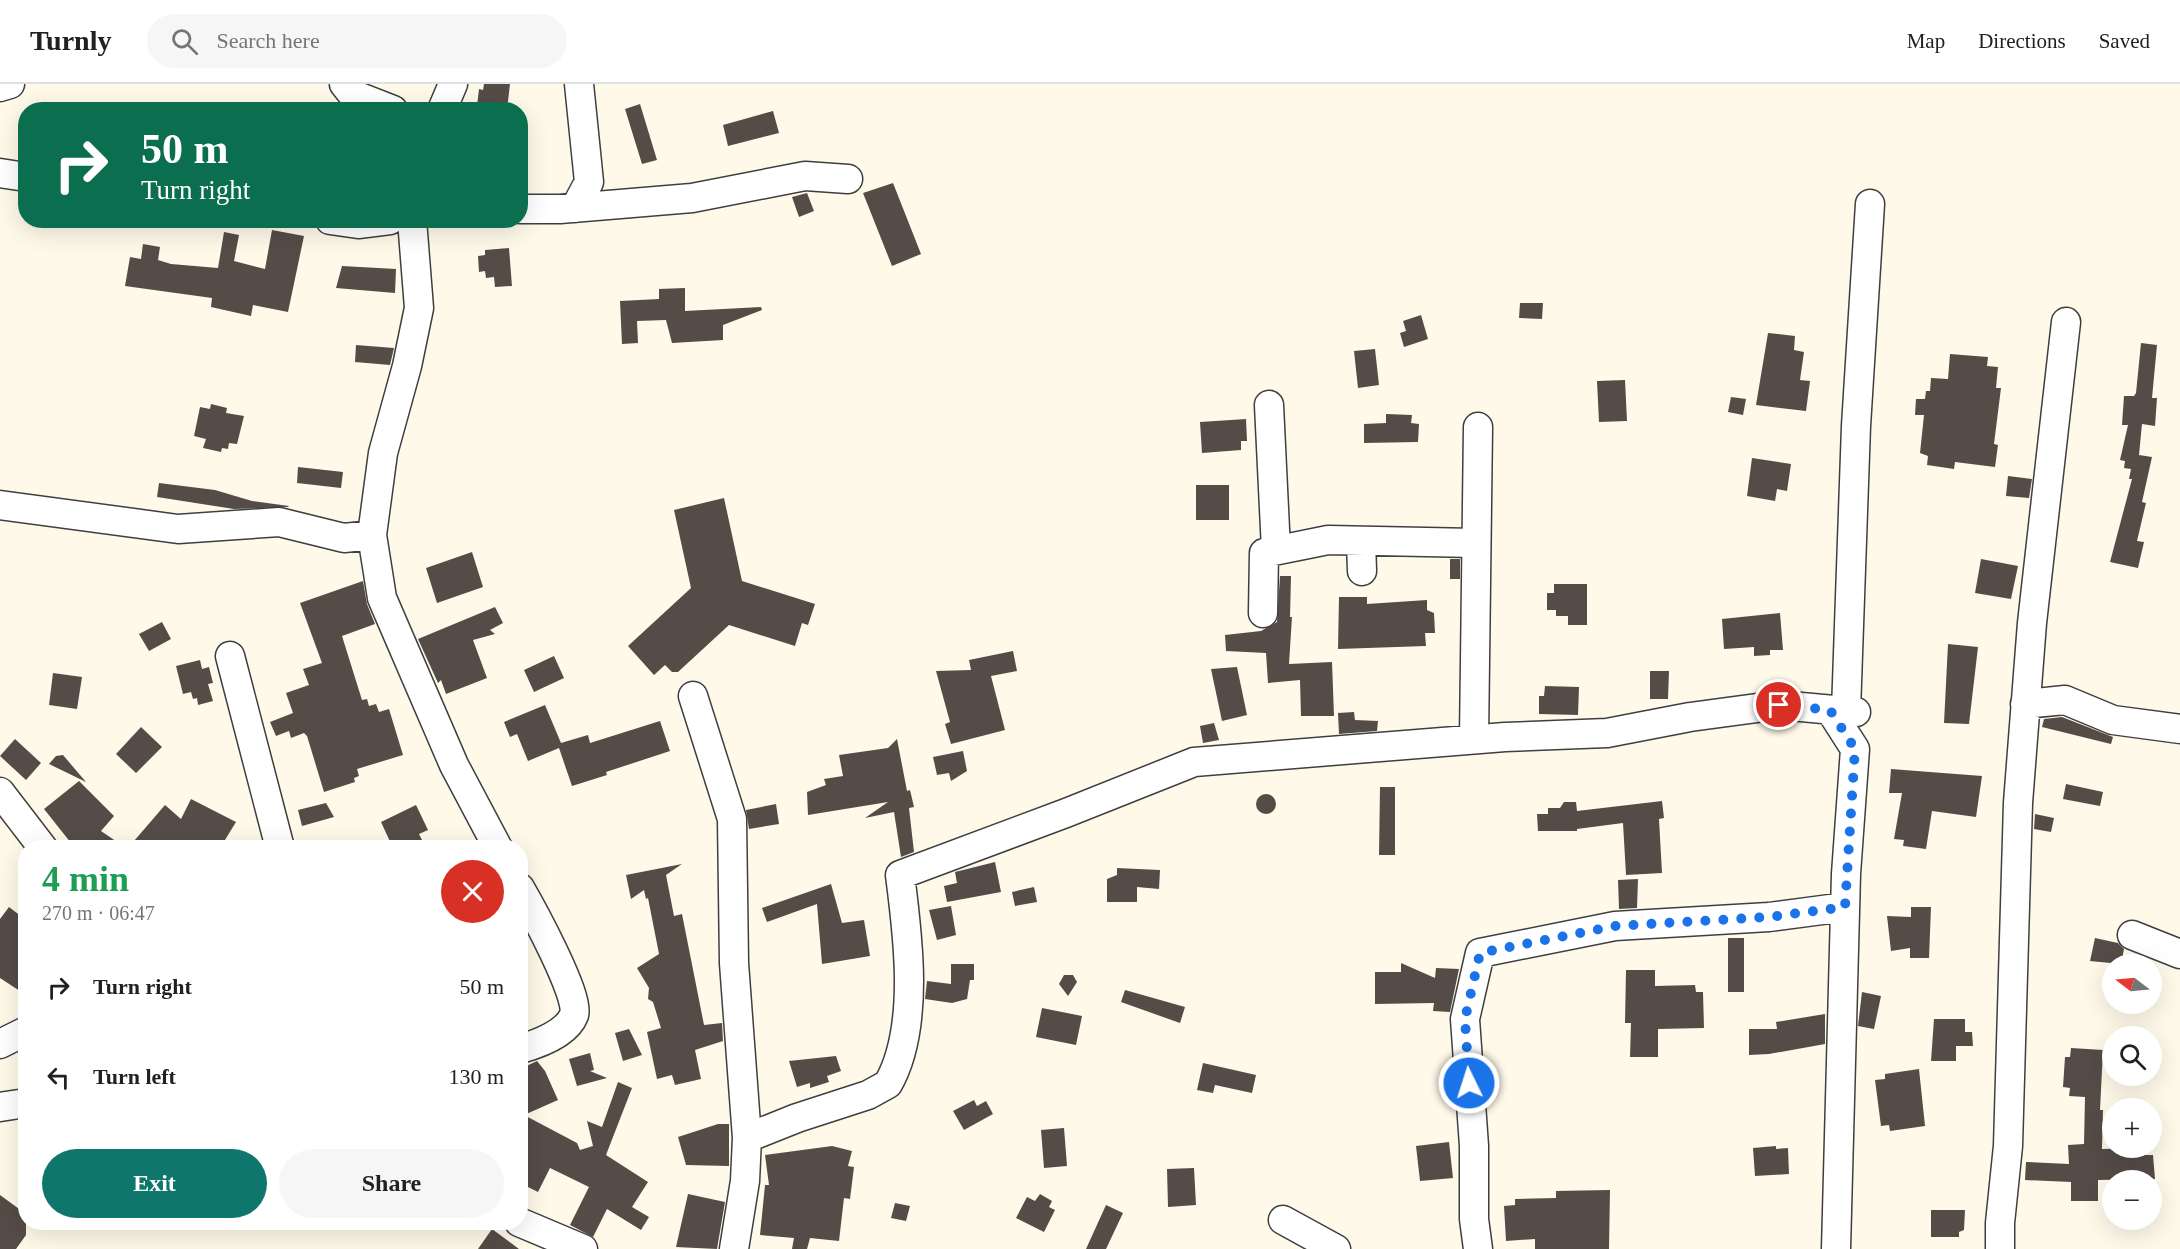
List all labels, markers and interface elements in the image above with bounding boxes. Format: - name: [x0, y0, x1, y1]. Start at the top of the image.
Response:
- search box: [147, 14, 567, 68]
- text: Turnly: [30, 25, 111, 56]
- icon: search: [168, 25, 201, 58]
- text: Search here: [216, 28, 320, 53]
- text: Map: [1907, 29, 1945, 53]
- text: Directions: [1978, 29, 2066, 53]
- text: Saved: [2099, 29, 2150, 53]
- icon: right: [42, 126, 120, 204]
- text: 50 m: [141, 126, 229, 172]
- text: Turn right: [141, 175, 250, 205]
- pin: [1753, 679, 1804, 730]
- icon: arrive: [1762, 688, 1795, 721]
- text: 4 min: [42, 859, 129, 899]
- button: close: [441, 860, 504, 923]
- text: 270 m · 06:47: [42, 902, 155, 924]
- north arrow: [2102, 954, 2162, 1014]
- map controls: [2102, 954, 2162, 1230]
- icon: right: [42, 971, 75, 1004]
- text: Turn right: [93, 974, 192, 999]
- text: 50 m: [459, 974, 504, 999]
- button: search: [2102, 1026, 2162, 1086]
- position arrow: [1437, 1051, 1501, 1115]
- icon: left: [42, 1061, 75, 1094]
- text: Turn left: [93, 1064, 176, 1089]
- text: 130 m: [448, 1064, 504, 1089]
- button: +: [2102, 1098, 2162, 1158]
- button: Exit: [42, 1149, 267, 1218]
- button: Share: [279, 1149, 504, 1218]
- button: −: [2102, 1170, 2162, 1230]

